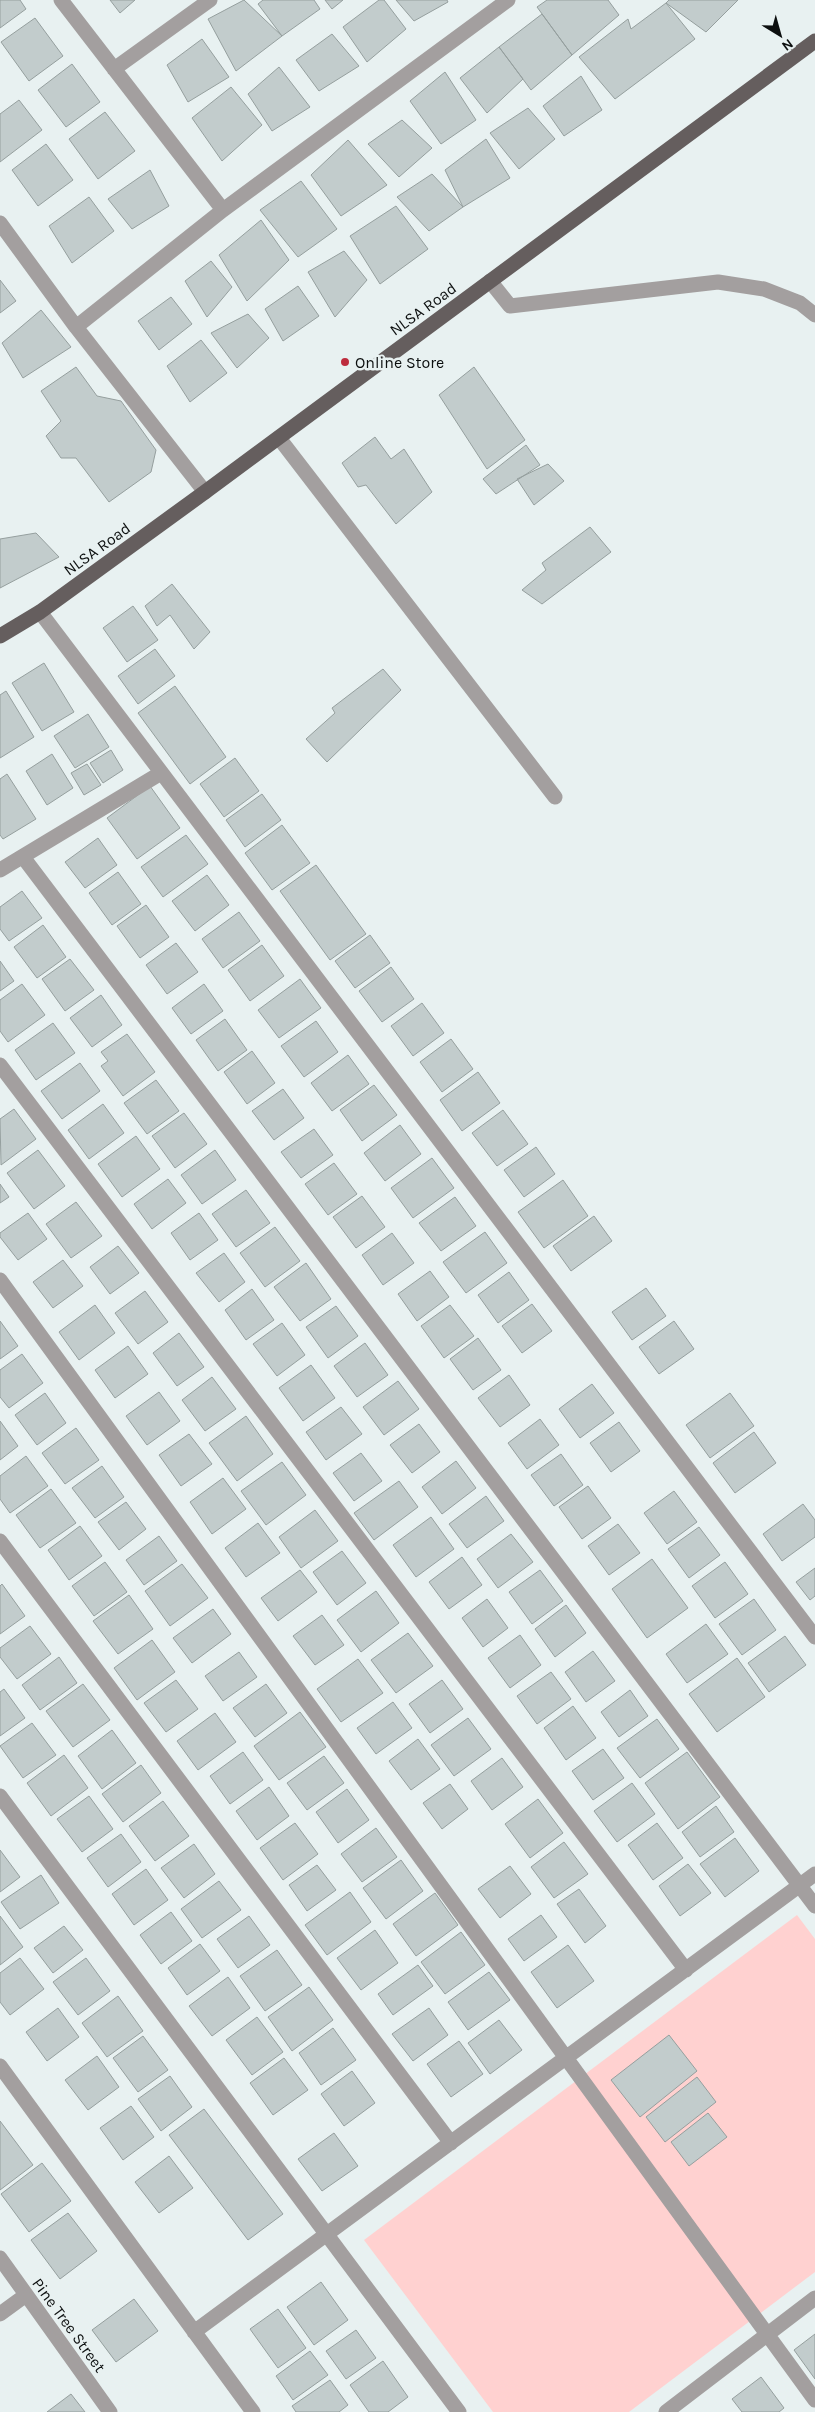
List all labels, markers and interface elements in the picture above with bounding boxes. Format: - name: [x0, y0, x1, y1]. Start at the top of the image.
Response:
- north arrow: [755, 10, 805, 60]
- text: N: [778, 35, 797, 55]
- street label: NLSA Road: [386, 278, 460, 340]
- place label: Online Store: [355, 353, 444, 372]
- marker: Online Store: [339, 356, 351, 368]
- street label: NLSA Road: [60, 518, 134, 580]
- street label: Pine Tree Street: [28, 2274, 110, 2376]

